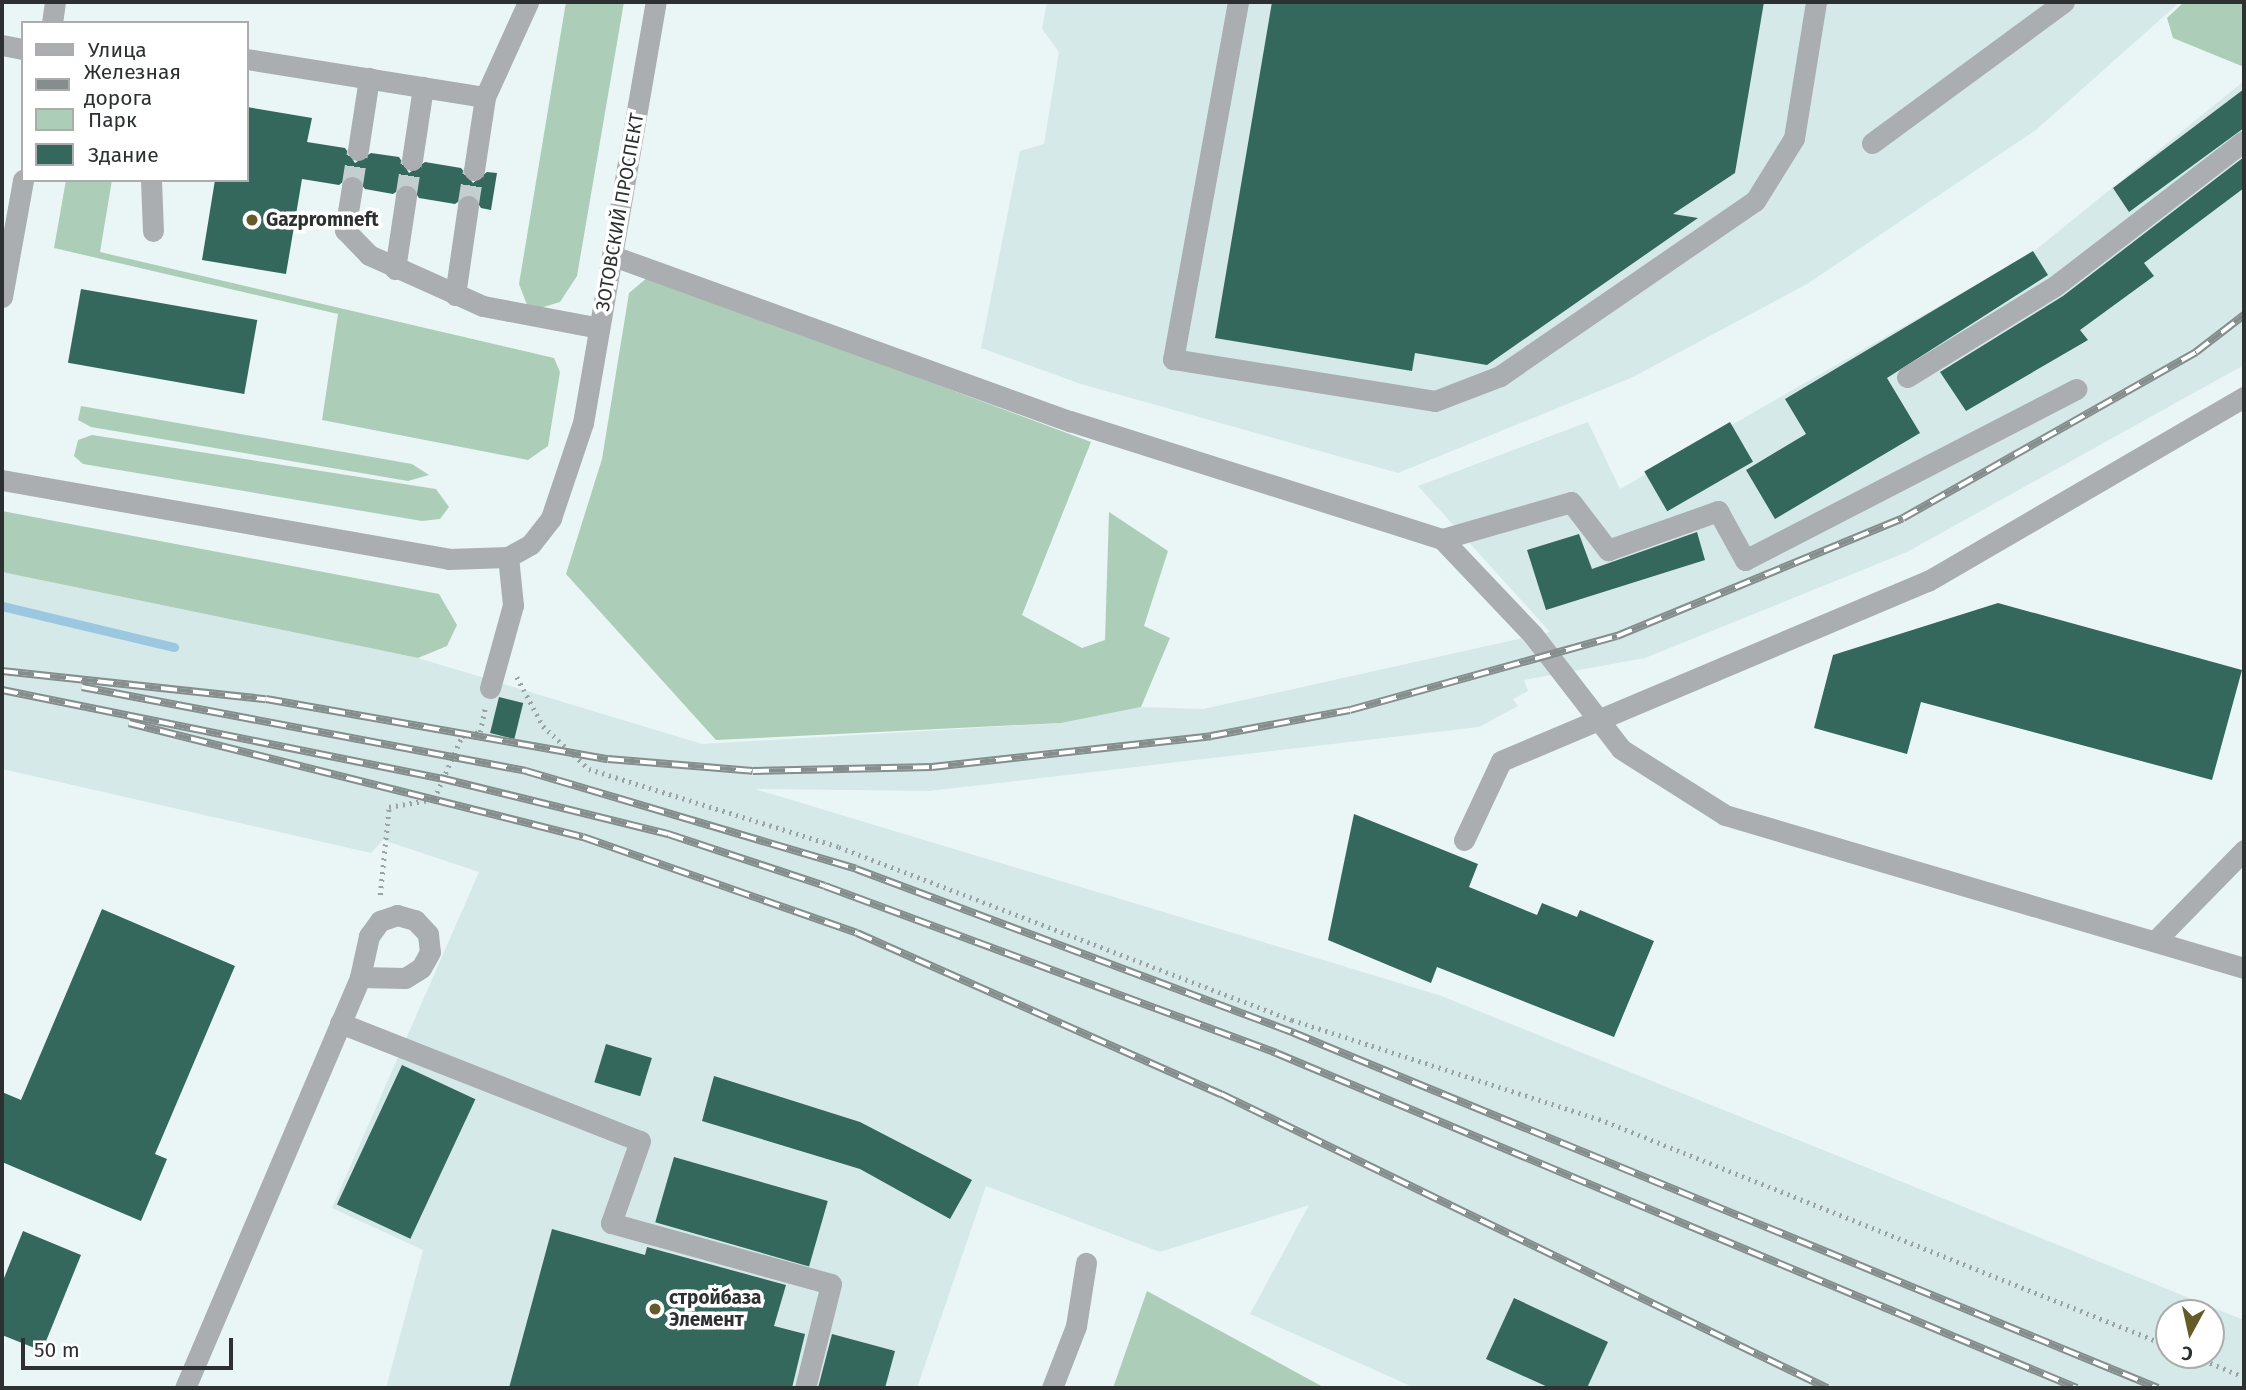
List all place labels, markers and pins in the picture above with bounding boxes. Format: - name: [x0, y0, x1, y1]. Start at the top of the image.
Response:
- place label: Gazpromneft: [266, 209, 378, 231]
- marker: Gazpromneft: [244, 212, 260, 228]
- place label: стройбаза Элемент: [669, 1287, 762, 1331]
- marker: стройбаза Элемент: [647, 1301, 663, 1317]

